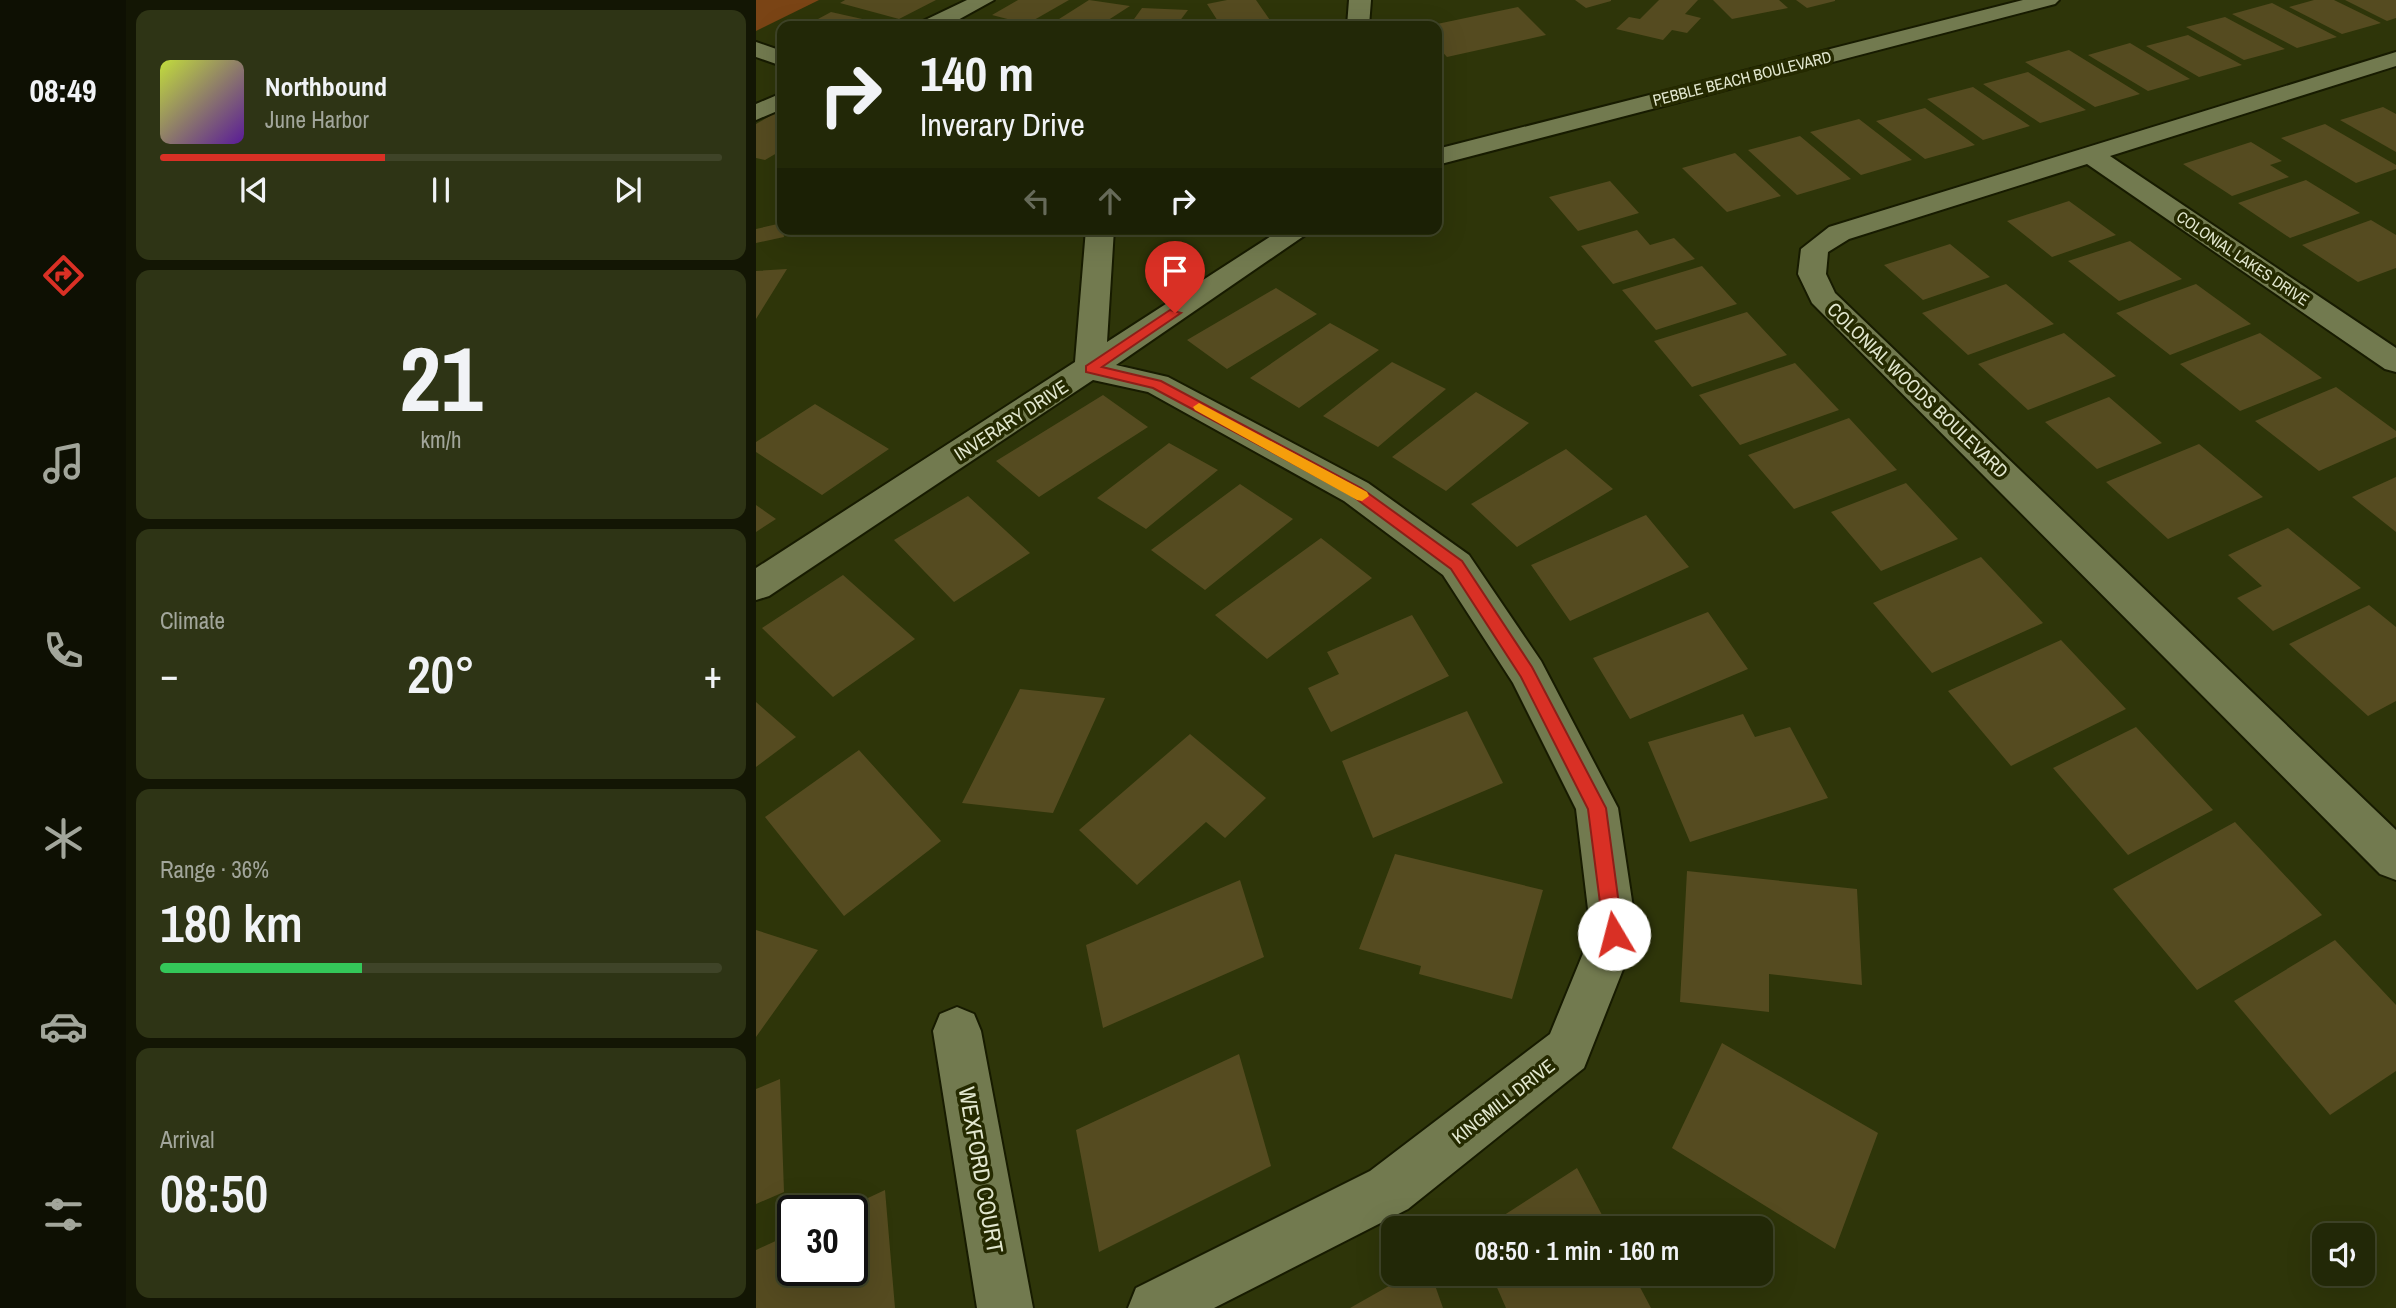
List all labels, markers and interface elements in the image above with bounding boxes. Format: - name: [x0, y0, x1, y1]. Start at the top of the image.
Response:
- text: 140 m: [920, 40, 1034, 106]
- street label: PEBBLE BEACH BOULEVARD: [1650, 45, 1834, 111]
- icon: right: [805, 49, 896, 140]
- text: 08:49: [29, 69, 97, 112]
- text: Northbound: [265, 69, 387, 104]
- text: Inverary Drive: [920, 103, 1085, 146]
- text: June Harbor: [265, 104, 369, 135]
- icon: previous: [235, 171, 273, 209]
- icon: pause: [422, 171, 460, 209]
- icon: next: [609, 171, 647, 209]
- icon: left: [1018, 182, 1056, 220]
- icon: ahead: [1091, 182, 1129, 220]
- icon: right: [1164, 182, 1202, 220]
- street label: COLONIAL LAKES DRIVE: [2172, 205, 2314, 311]
- pin: [1145, 241, 1205, 313]
- icon: directions: [39, 251, 88, 300]
- icon: arrive: [1156, 252, 1194, 290]
- street label: COLONIAL WOODS BOULEVARD: [1822, 296, 2014, 484]
- text: 21: [400, 317, 483, 439]
- street label: INVERARY DRIVE: [949, 373, 1073, 467]
- text: km/h: [421, 424, 461, 455]
- icon: music: [39, 439, 88, 488]
- text: Climate: [160, 605, 225, 636]
- icon: phone: [39, 626, 88, 675]
- text: 20°: [407, 639, 475, 709]
- text: −: [160, 649, 178, 700]
- text: +: [704, 649, 722, 700]
- icon: climate: [39, 814, 88, 863]
- text: Range · 36%: [160, 854, 269, 885]
- text: 180 km: [160, 888, 303, 958]
- position arrow: [1577, 897, 1651, 971]
- icon: car: [39, 1002, 88, 1051]
- street label: KINGMILL DRIVE: [1446, 1053, 1560, 1149]
- street label: WEXFORD COURT: [952, 1084, 1011, 1256]
- text: Arrival: [160, 1124, 215, 1155]
- text: 08:50: [160, 1158, 268, 1228]
- icon: filters: [39, 1190, 88, 1239]
- speed limit sign: 30: [777, 1195, 868, 1286]
- map controls: [2312, 1223, 2375, 1286]
- button: sound: [2312, 1223, 2375, 1286]
- text: 08:50 · 1 min · 160 m: [1475, 1233, 1679, 1268]

